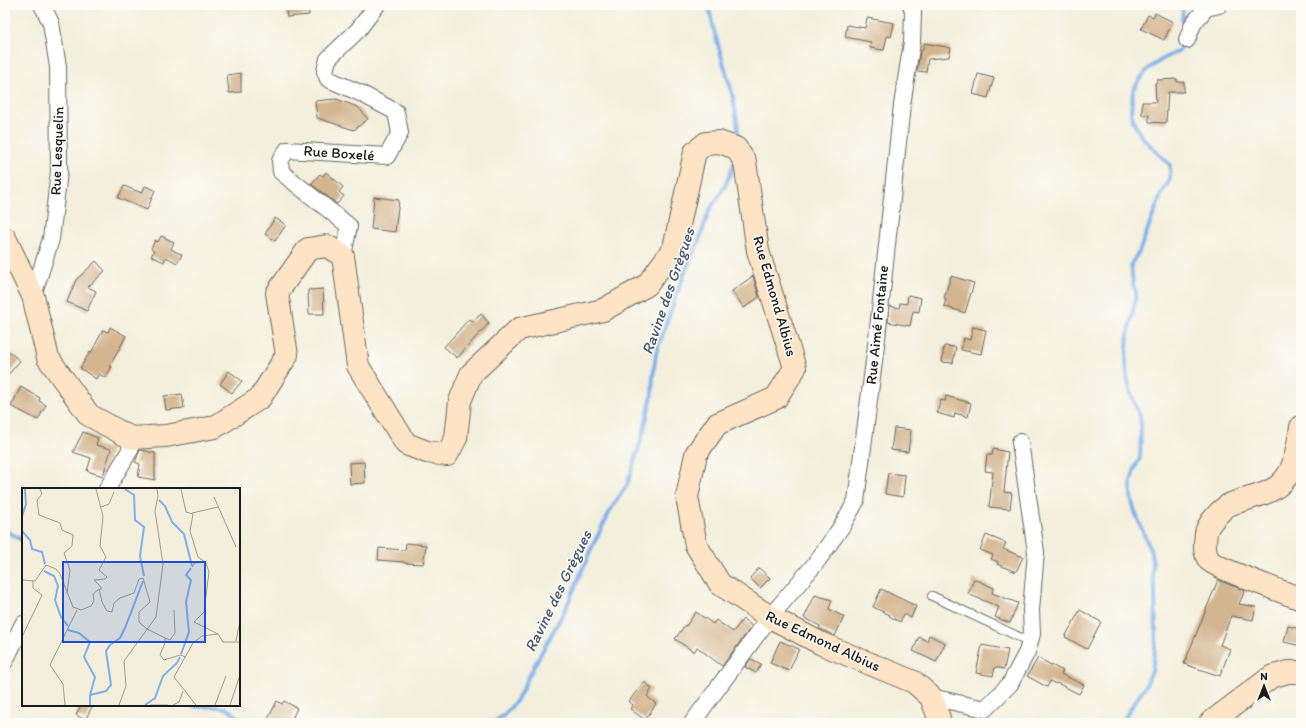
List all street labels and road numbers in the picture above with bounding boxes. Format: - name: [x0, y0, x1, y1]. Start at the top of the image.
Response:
- street label: Rue Lesquelin: [46, 106, 68, 196]
- street label: Rue Boxelé: [303, 142, 375, 164]
- street label: Rue Edmond Albius: [749, 234, 801, 359]
- street label: Rue Aimé Fontaine: [862, 265, 892, 385]
- street label: Rue Edmond Albius: [763, 606, 884, 676]

